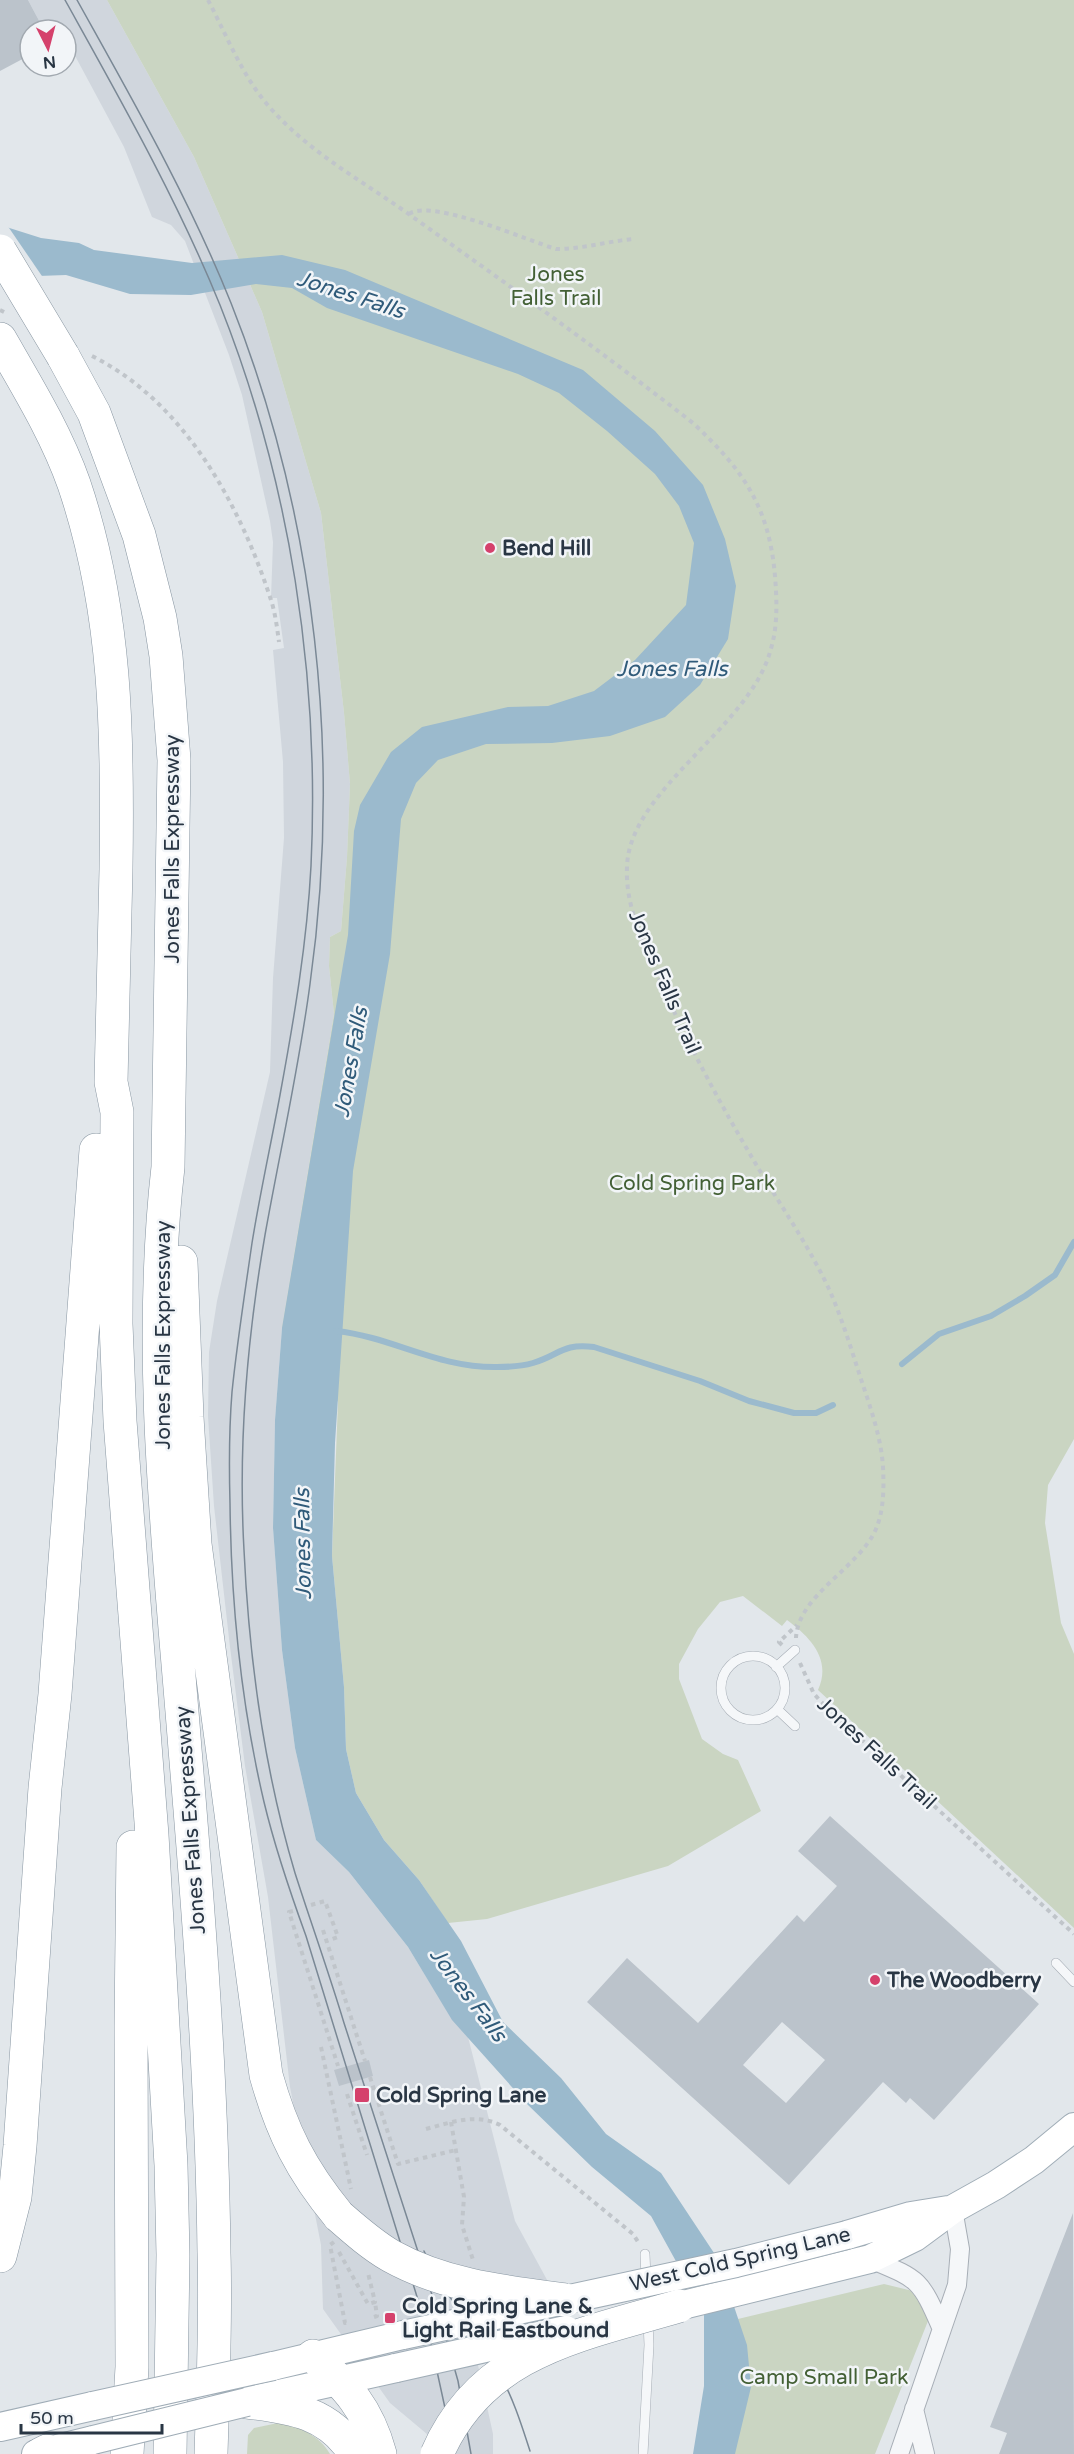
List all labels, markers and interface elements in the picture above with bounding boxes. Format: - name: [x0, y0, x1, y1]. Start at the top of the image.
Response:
- north arrow: [18, 18, 78, 78]
- text: N: [42, 51, 57, 73]
- park label: Jones Falls Trail: [511, 262, 601, 311]
- water label: Jones Falls: [294, 265, 409, 325]
- place label: Bend Hill: [502, 536, 591, 561]
- marker: Bend Hill: [483, 541, 497, 555]
- water label: Jones Falls: [616, 656, 729, 682]
- street label: Jones Falls Expressway: [160, 735, 185, 963]
- street label: Jones Falls Trail: [623, 907, 706, 1058]
- water label: Jones Falls: [329, 1004, 374, 1119]
- park label: Cold Spring Park: [609, 1171, 775, 1196]
- street label: Jones Falls Expressway: [151, 1221, 176, 1449]
- water label: Jones Falls: [289, 1487, 317, 1600]
- street label: Jones Falls Trail: [812, 1692, 941, 1815]
- street label: Jones Falls Expressway: [170, 1705, 211, 1935]
- water label: Jones Falls: [424, 1942, 513, 2048]
- place label: The Woodberry: [886, 1968, 1042, 1993]
- marker: The Woodberry: [868, 1973, 882, 1987]
- place label: Cold Spring Lane: [376, 2083, 546, 2108]
- marker: Cold Spring Lane: [353, 2086, 371, 2104]
- street label: West Cold Spring Lane: [627, 2222, 853, 2297]
- place label: Cold Spring Lane & Light Rail Eastbound: [402, 2294, 609, 2343]
- marker: Cold Spring Lane & Light Rail Eastbound: [383, 2311, 397, 2325]
- park label: Camp Small Park: [739, 2365, 909, 2390]
- scale bar: [21, 2397, 162, 2435]
- text: 50 m: [30, 2407, 74, 2429]

